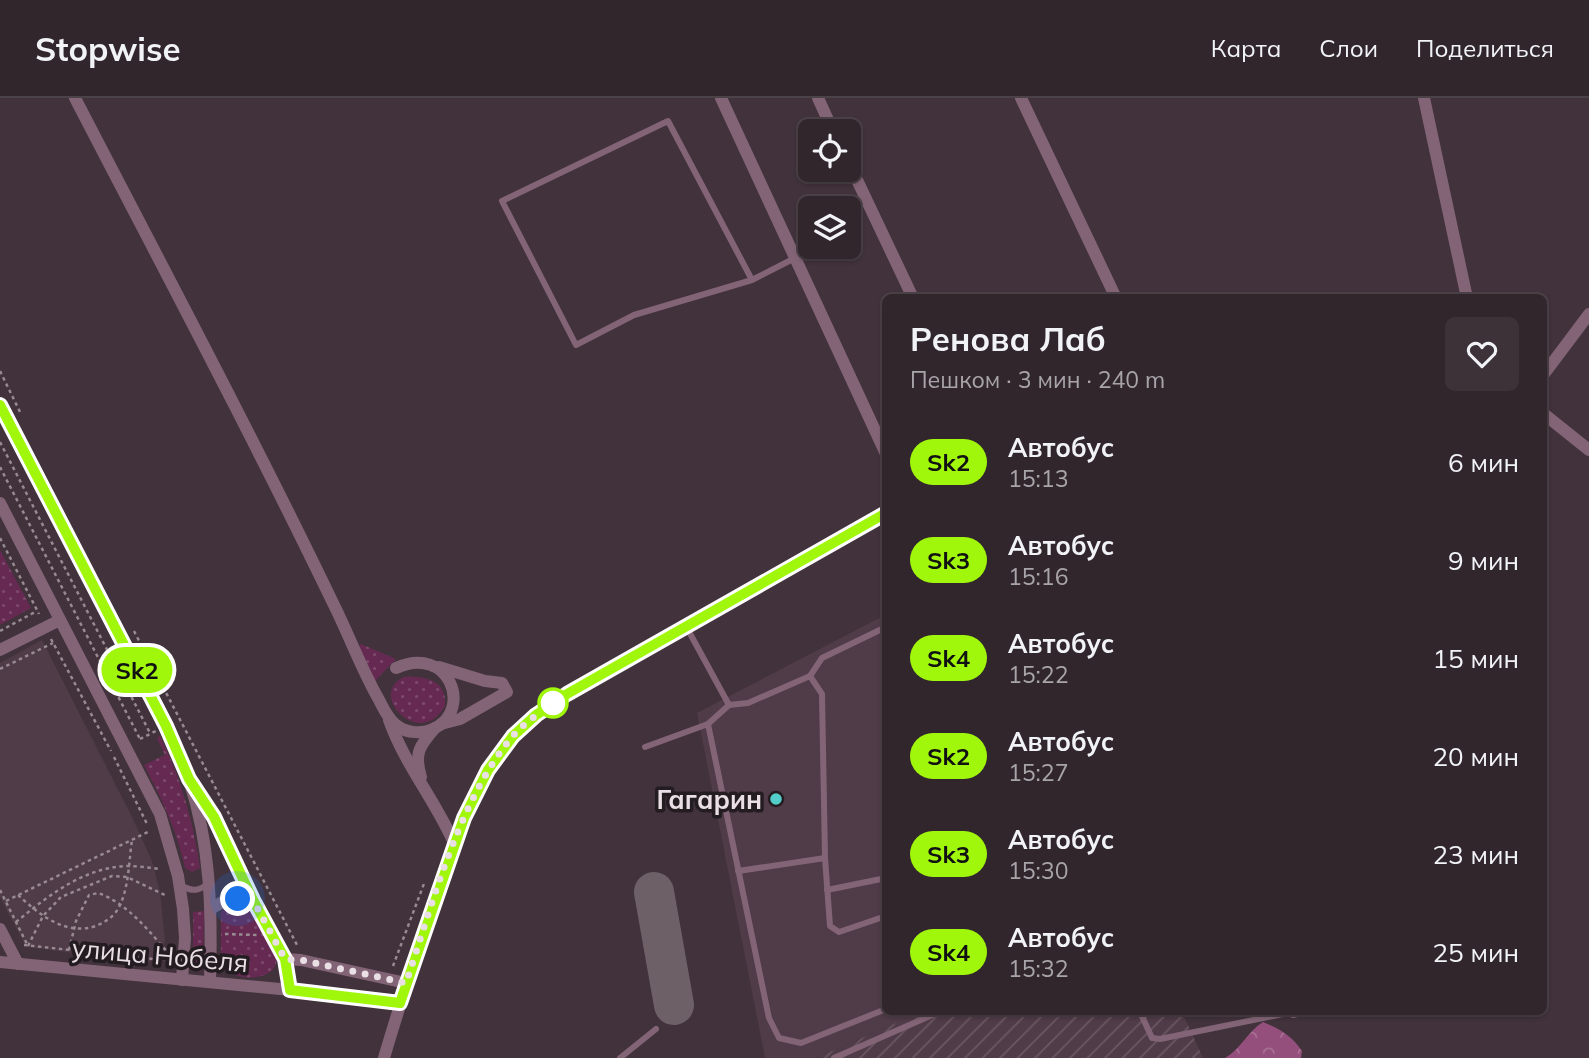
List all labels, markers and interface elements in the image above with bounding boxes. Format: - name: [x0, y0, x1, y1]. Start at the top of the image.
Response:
- text: Stopwise: [35, 28, 181, 69]
- text: Карта: [1211, 33, 1281, 63]
- text: Слои: [1319, 33, 1378, 63]
- text: Поделиться: [1416, 33, 1554, 63]
- map controls: [798, 119, 861, 259]
- button: locate: [798, 119, 861, 182]
- button: layers: [798, 196, 861, 259]
- button: heart: [1445, 317, 1519, 391]
- text: Ренова Лаб: [910, 318, 1106, 359]
- text: Пешком · 3 мин · 240 m: [910, 365, 1165, 394]
- text: Автобус: [1008, 431, 1114, 464]
- text: 6 мин: [1448, 446, 1519, 479]
- text: Sk2: [927, 447, 970, 477]
- text: 15:13: [1008, 464, 1068, 493]
- text: Автобус: [1008, 529, 1114, 562]
- text: 9 мин: [1448, 544, 1519, 577]
- text: Sk3: [927, 545, 970, 575]
- text: 15:16: [1008, 562, 1068, 591]
- text: Автобус: [1008, 627, 1114, 660]
- text: 15 мин: [1432, 642, 1519, 675]
- text: Sk4: [927, 643, 970, 673]
- line badge: Sk2: [97, 647, 177, 693]
- text: Sk2: [115, 655, 159, 685]
- text: 15:22: [1008, 660, 1068, 689]
- unlabelled marker: [538, 688, 568, 718]
- text: Автобус: [1008, 725, 1114, 758]
- text: 20 мин: [1432, 740, 1519, 773]
- text: Sk2: [927, 741, 970, 771]
- text: 15:27: [1008, 758, 1068, 787]
- place label: Гагарин: [657, 783, 762, 816]
- marker: Гагарин: [768, 791, 784, 807]
- text: Автобус: [1008, 823, 1114, 856]
- text: 23 мин: [1432, 838, 1519, 871]
- text: Sk3: [927, 839, 970, 869]
- text: 15:30: [1008, 856, 1068, 885]
- your location: [220, 881, 255, 916]
- text: Автобус: [1008, 921, 1114, 954]
- street label: улица Нобеля: [71, 931, 249, 979]
- text: 25 мин: [1432, 936, 1519, 969]
- text: Sk4: [927, 937, 970, 967]
- text: 15:32: [1008, 954, 1068, 983]

